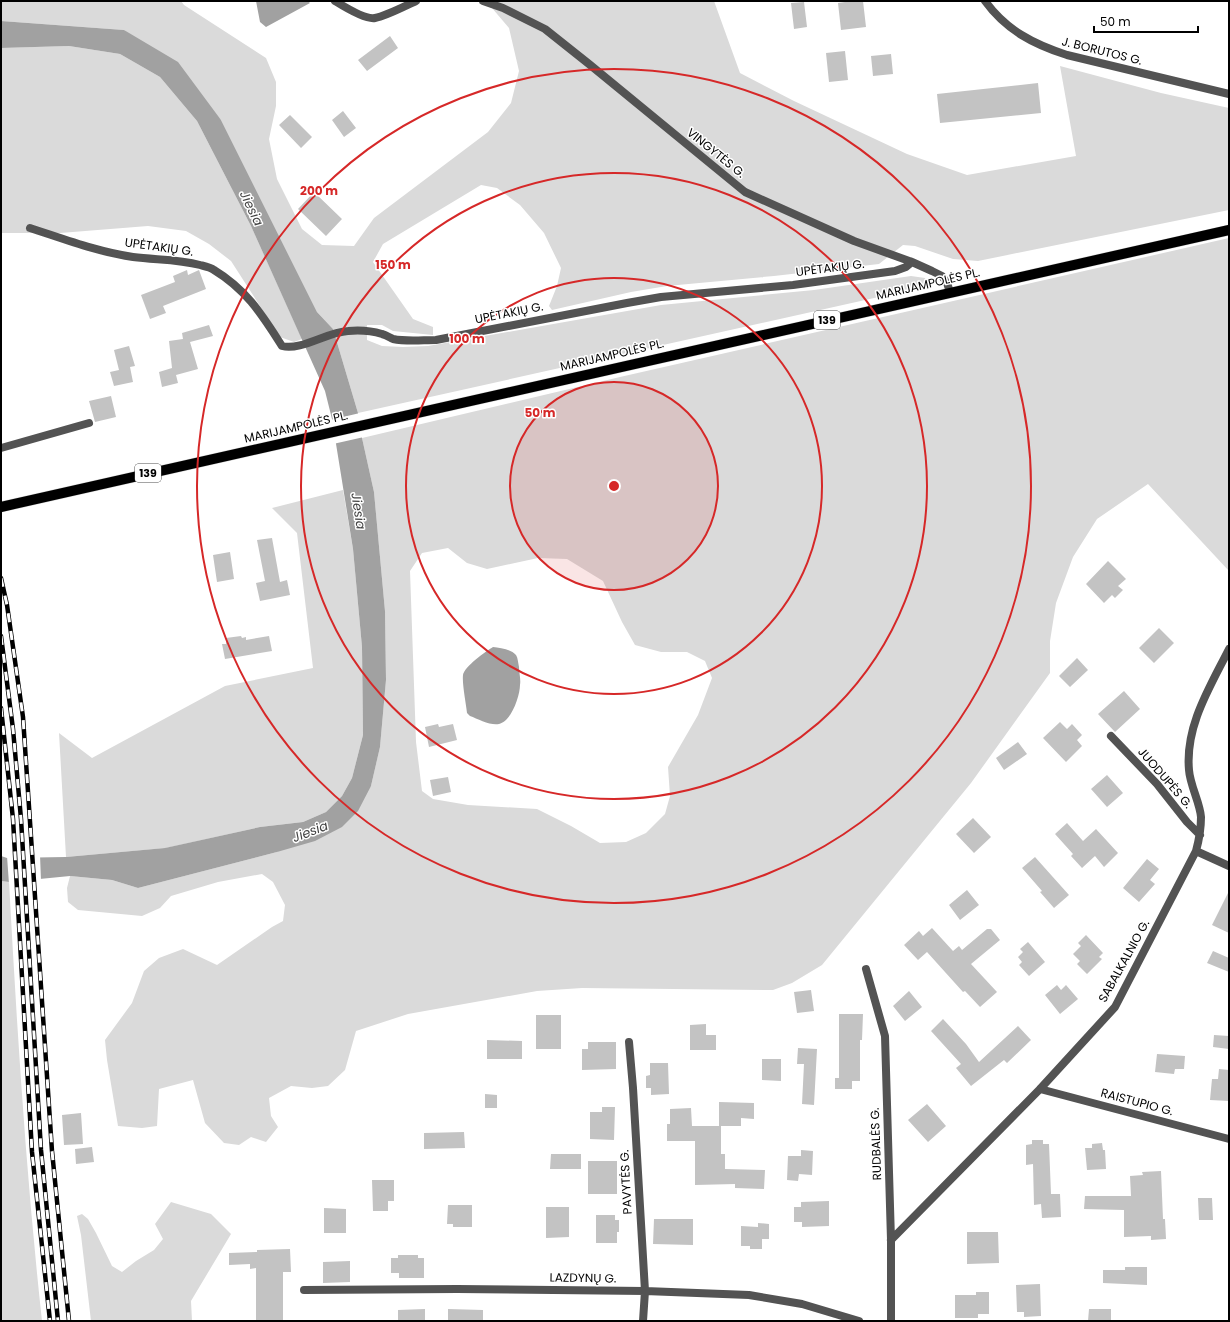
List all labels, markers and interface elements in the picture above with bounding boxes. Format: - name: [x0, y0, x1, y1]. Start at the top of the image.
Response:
- scale bar: [1094, 8, 1198, 34]
- text: 50 m: [1100, 13, 1131, 30]
- street label: J. BORUTOS G.: [1060, 32, 1144, 69]
- street label: VINGYTĖS G.: [684, 124, 749, 181]
- text: 200 m: [300, 182, 338, 199]
- water label: Jiesia: [235, 187, 268, 229]
- street label: UPĖTAKIŲ G.: [124, 233, 194, 260]
- street label: UPĖTAKIŲ G.: [795, 255, 865, 280]
- text: 150 m: [375, 256, 411, 273]
- street label: MARIJAMPOLĖS PL.: [874, 263, 981, 304]
- street label: UPĖTAKIŲ G.: [473, 298, 544, 327]
- road number: 139: [814, 311, 840, 329]
- text: 100 m: [449, 330, 485, 347]
- street label: MARIJAMPOLĖS PL.: [558, 334, 665, 375]
- text: 50 m: [525, 404, 556, 421]
- street label: MARIJAMPOLĖS PL.: [242, 406, 349, 447]
- road number: 139: [135, 464, 161, 482]
- centre of rings: [607, 479, 621, 493]
- water label: Jiesia: [346, 491, 371, 531]
- street label: JUODUPĖS G.: [1134, 744, 1197, 812]
- water label: Jiesia: [290, 816, 331, 847]
- street label: SABALKALNIO G.: [1094, 916, 1153, 1005]
- street label: RAISTUPIO G.: [1099, 1084, 1175, 1119]
- street label: RUDBALĖS G.: [866, 1107, 885, 1181]
- street label: PAVYTĖS G.: [615, 1149, 636, 1215]
- street label: LAZDYNŲ G.: [549, 1268, 617, 1287]

